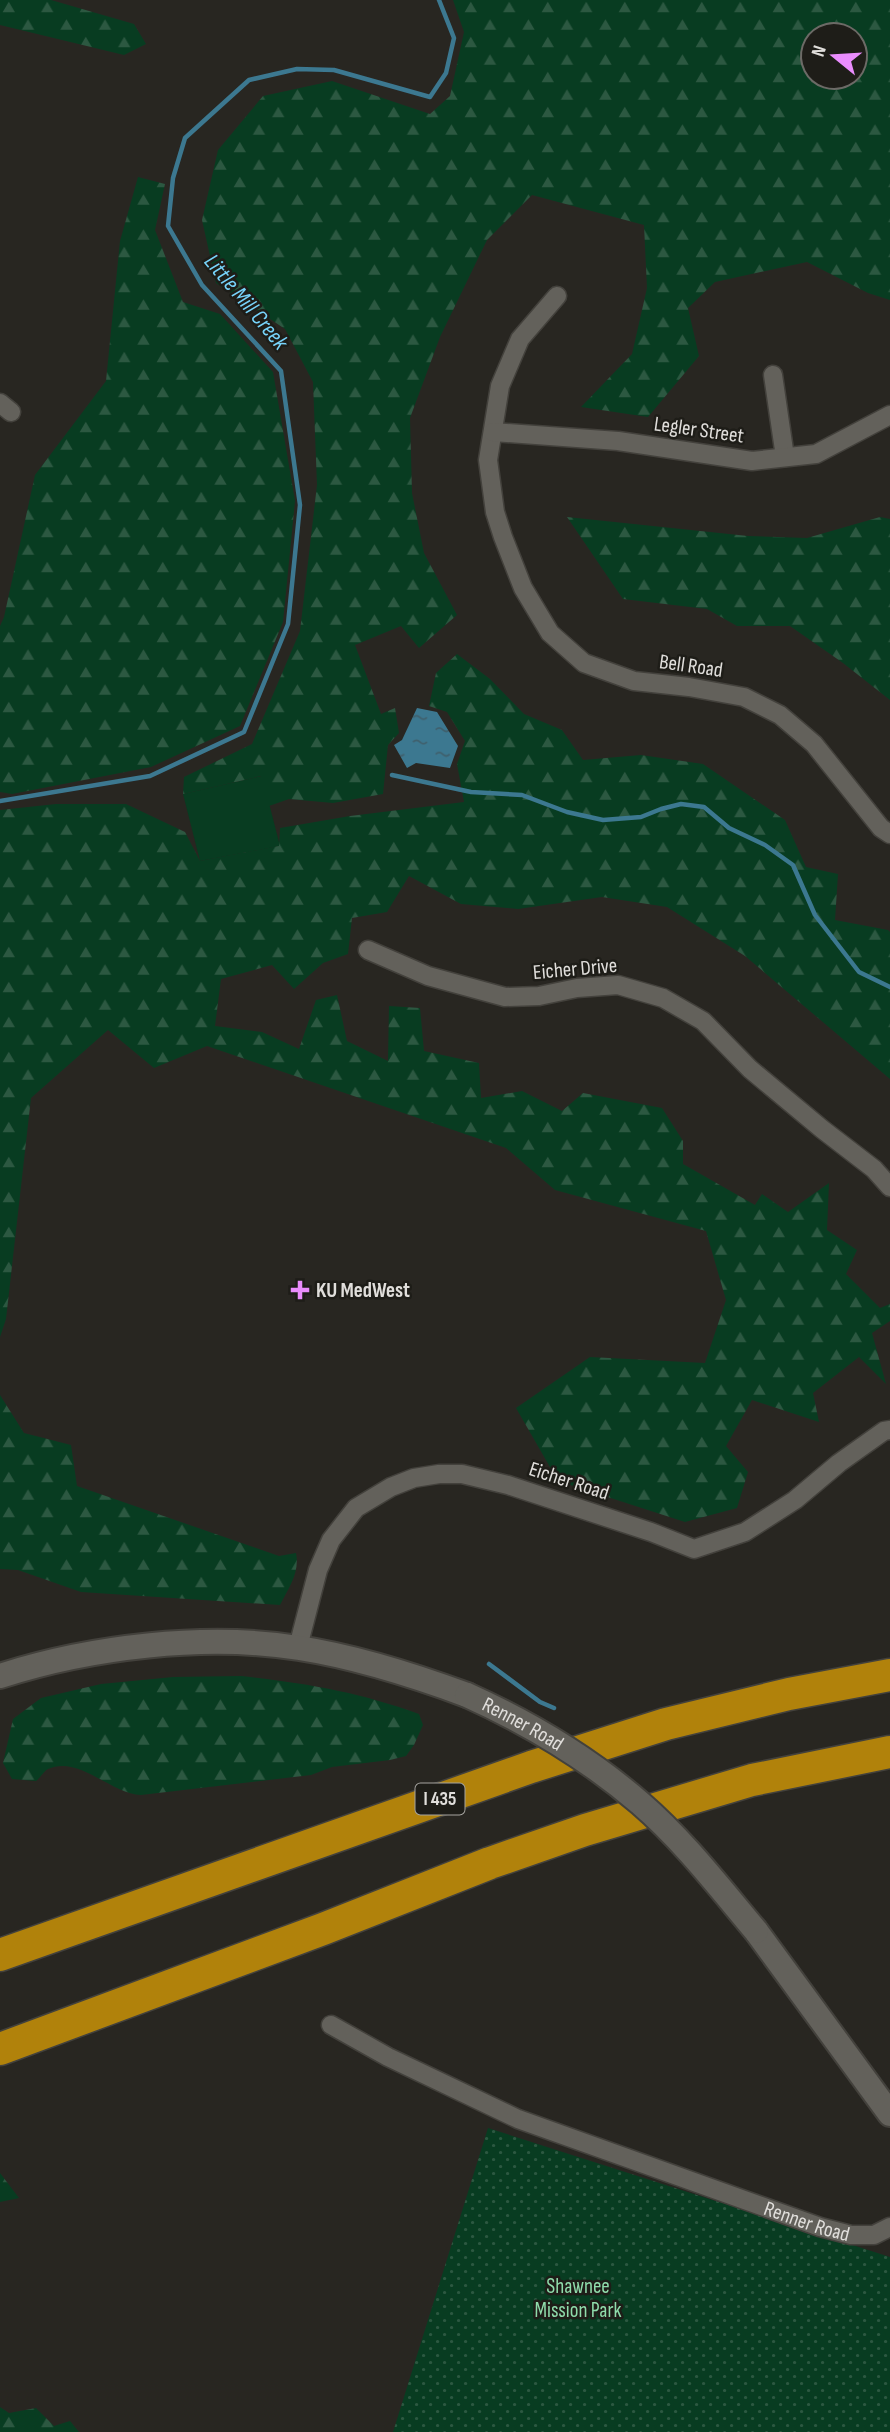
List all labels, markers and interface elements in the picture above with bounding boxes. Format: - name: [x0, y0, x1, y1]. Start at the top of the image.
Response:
- north arrow: [799, 21, 869, 91]
- text: N: [807, 43, 832, 60]
- water label: Little Mill Creek: [198, 249, 295, 357]
- street label: Legler Street: [653, 411, 745, 449]
- street label: Bell Road: [658, 649, 724, 683]
- street label: Eicher Drive: [532, 953, 618, 985]
- place label: KU MedWest: [316, 1278, 410, 1303]
- marker: KU MedWest: [290, 1280, 310, 1300]
- street label: Eicher Road: [526, 1456, 612, 1506]
- street label: Renner Road: [478, 1692, 568, 1756]
- road number: I 435: [416, 1784, 464, 1814]
- street label: Renner Road: [761, 2196, 852, 2247]
- park label: Shawnee Mission Park: [535, 2274, 621, 2323]

